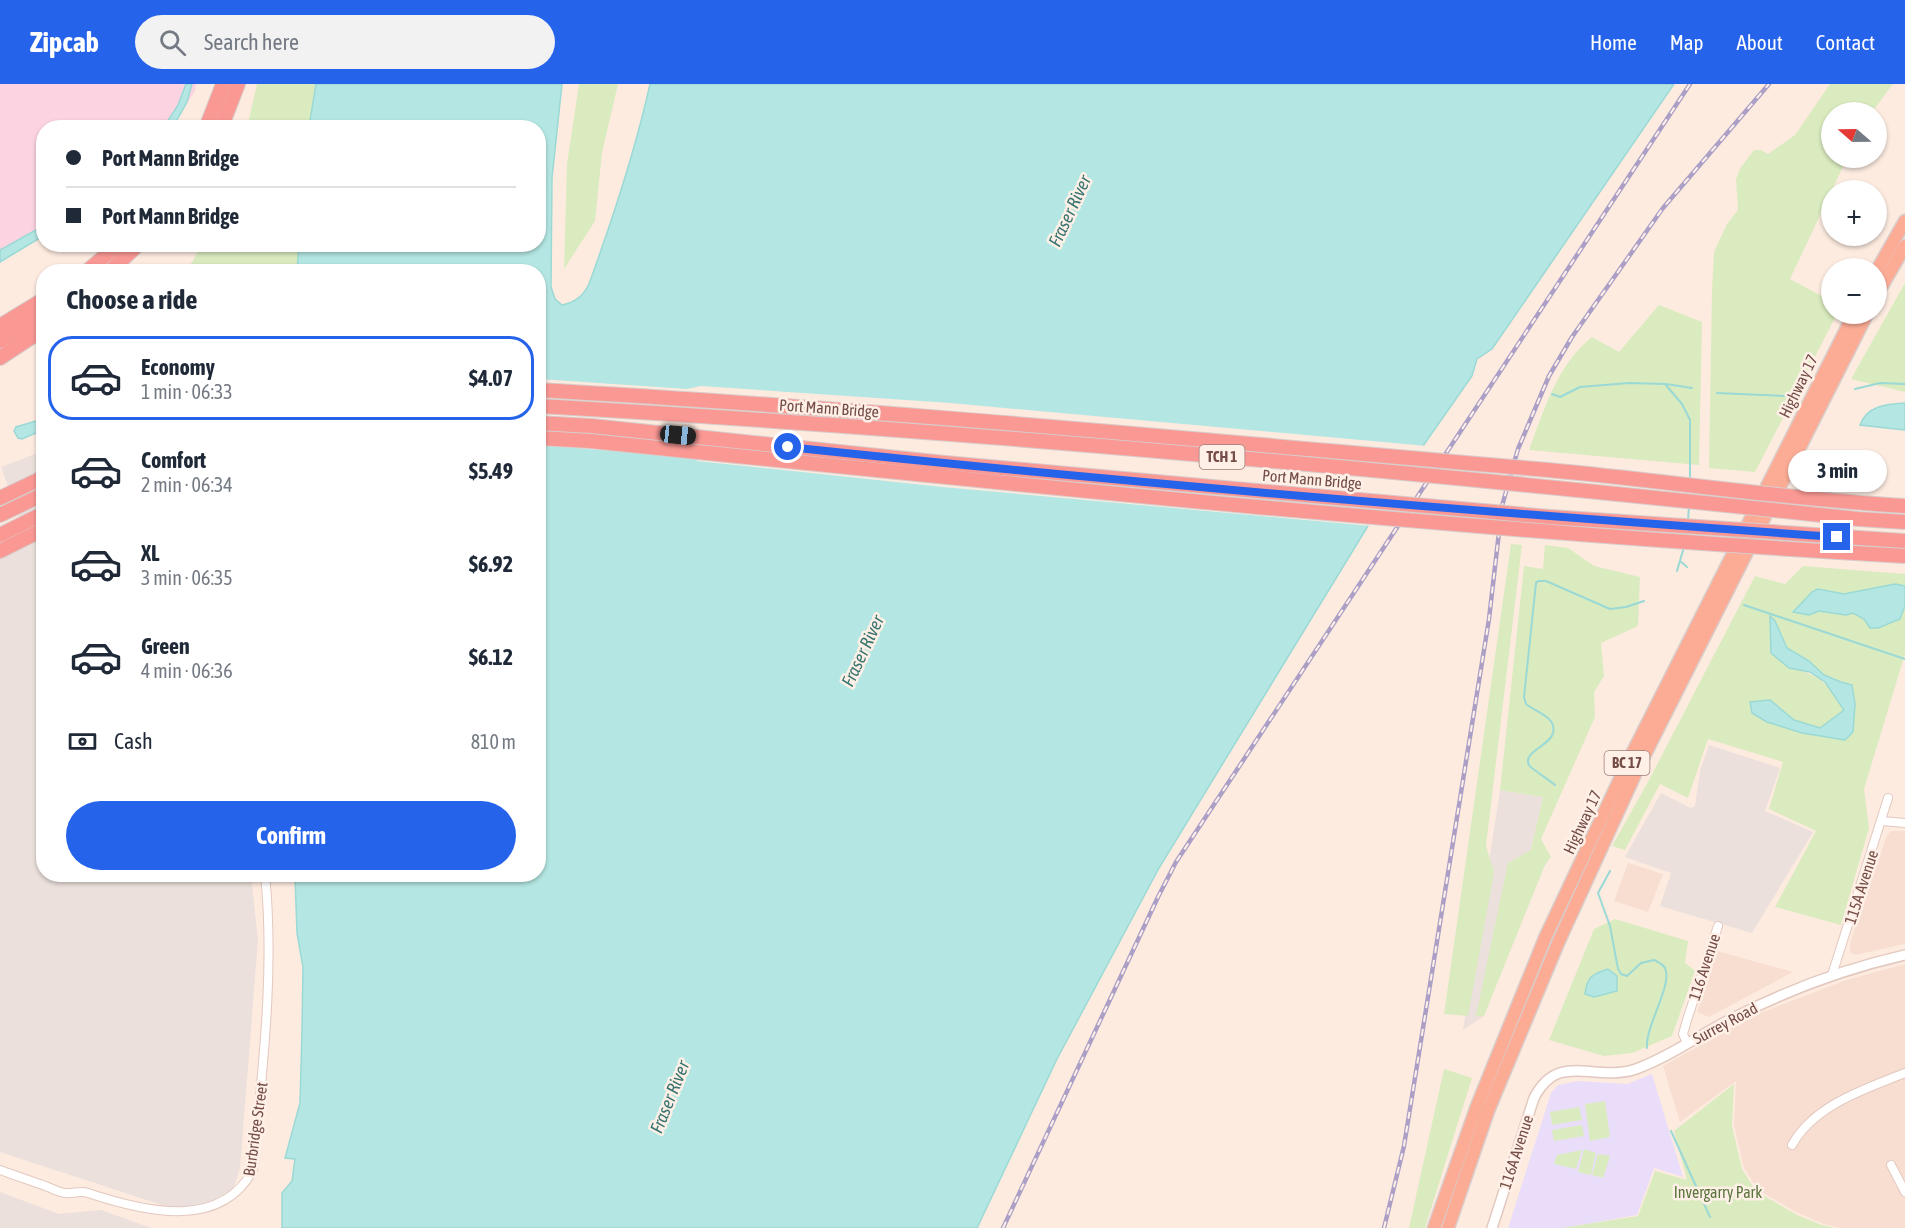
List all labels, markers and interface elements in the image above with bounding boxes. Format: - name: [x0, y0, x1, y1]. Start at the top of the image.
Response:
- search box: [135, 15, 555, 69]
- text: Zipcab: [30, 26, 99, 58]
- icon: search: [156, 26, 189, 59]
- text: Search here: [204, 29, 299, 55]
- text: Home: [1590, 30, 1637, 54]
- text: Map: [1670, 30, 1704, 54]
- text: About: [1737, 30, 1783, 54]
- text: Contact: [1816, 30, 1875, 54]
- north arrow: [1821, 102, 1887, 168]
- map controls: [1821, 102, 1887, 324]
- text: Port Mann Bridge: [102, 145, 239, 171]
- water label: Fraser River: [1044, 171, 1095, 250]
- button: +: [1821, 180, 1887, 246]
- text: Port Mann Bridge: [102, 203, 239, 229]
- button: −: [1821, 258, 1887, 324]
- text: Choose a ride: [66, 284, 198, 315]
- icon: car: [69, 351, 123, 405]
- street label: Highway 17: [1775, 351, 1822, 421]
- text: Economy: [141, 354, 215, 380]
- text: $4.07: [469, 365, 513, 391]
- text: 1 min · 06:33: [141, 380, 233, 403]
- street label: Port Mann Bridge: [779, 396, 879, 421]
- car: [659, 424, 697, 446]
- route start: [774, 433, 801, 460]
- icon: car: [69, 444, 123, 498]
- road number: TCH 1: [1200, 445, 1244, 469]
- text: Comfort: [141, 447, 206, 473]
- callout: 3 min: [1788, 450, 1886, 492]
- text: $5.49: [469, 458, 513, 484]
- text: 3 min: [1817, 459, 1858, 482]
- street label: Port Mann Bridge: [1261, 466, 1363, 493]
- text: 2 min · 06:34: [141, 473, 233, 496]
- route end: [1823, 523, 1850, 550]
- icon: car: [69, 537, 123, 591]
- text: XL: [141, 540, 159, 566]
- text: $6.92: [469, 551, 513, 577]
- text: 3 min · 06:35: [141, 566, 233, 589]
- water label: Fraser River: [837, 611, 888, 690]
- icon: car: [69, 630, 123, 684]
- text: Green: [141, 633, 190, 659]
- text: $6.12: [469, 644, 513, 670]
- text: 4 min · 06:36: [141, 659, 233, 682]
- icon: cash: [66, 725, 99, 758]
- text: Cash: [114, 728, 153, 754]
- text: 810 m: [471, 730, 516, 753]
- road number: BC 17: [1604, 751, 1650, 775]
- street label: Highway 17: [1559, 787, 1605, 857]
- button: Confirm: [66, 801, 516, 870]
- street label: 115A Avenue: [1841, 848, 1881, 926]
- street label: 116 Avenue: [1685, 931, 1723, 1003]
- street label: Surrey Road: [1690, 999, 1761, 1048]
- water label: Fraser River: [646, 1057, 694, 1136]
- street label: Burbridge Street: [239, 1080, 272, 1177]
- street label: 116A Avenue: [1496, 1113, 1536, 1191]
- park label: Invergarry Park: [1674, 1183, 1762, 1202]

